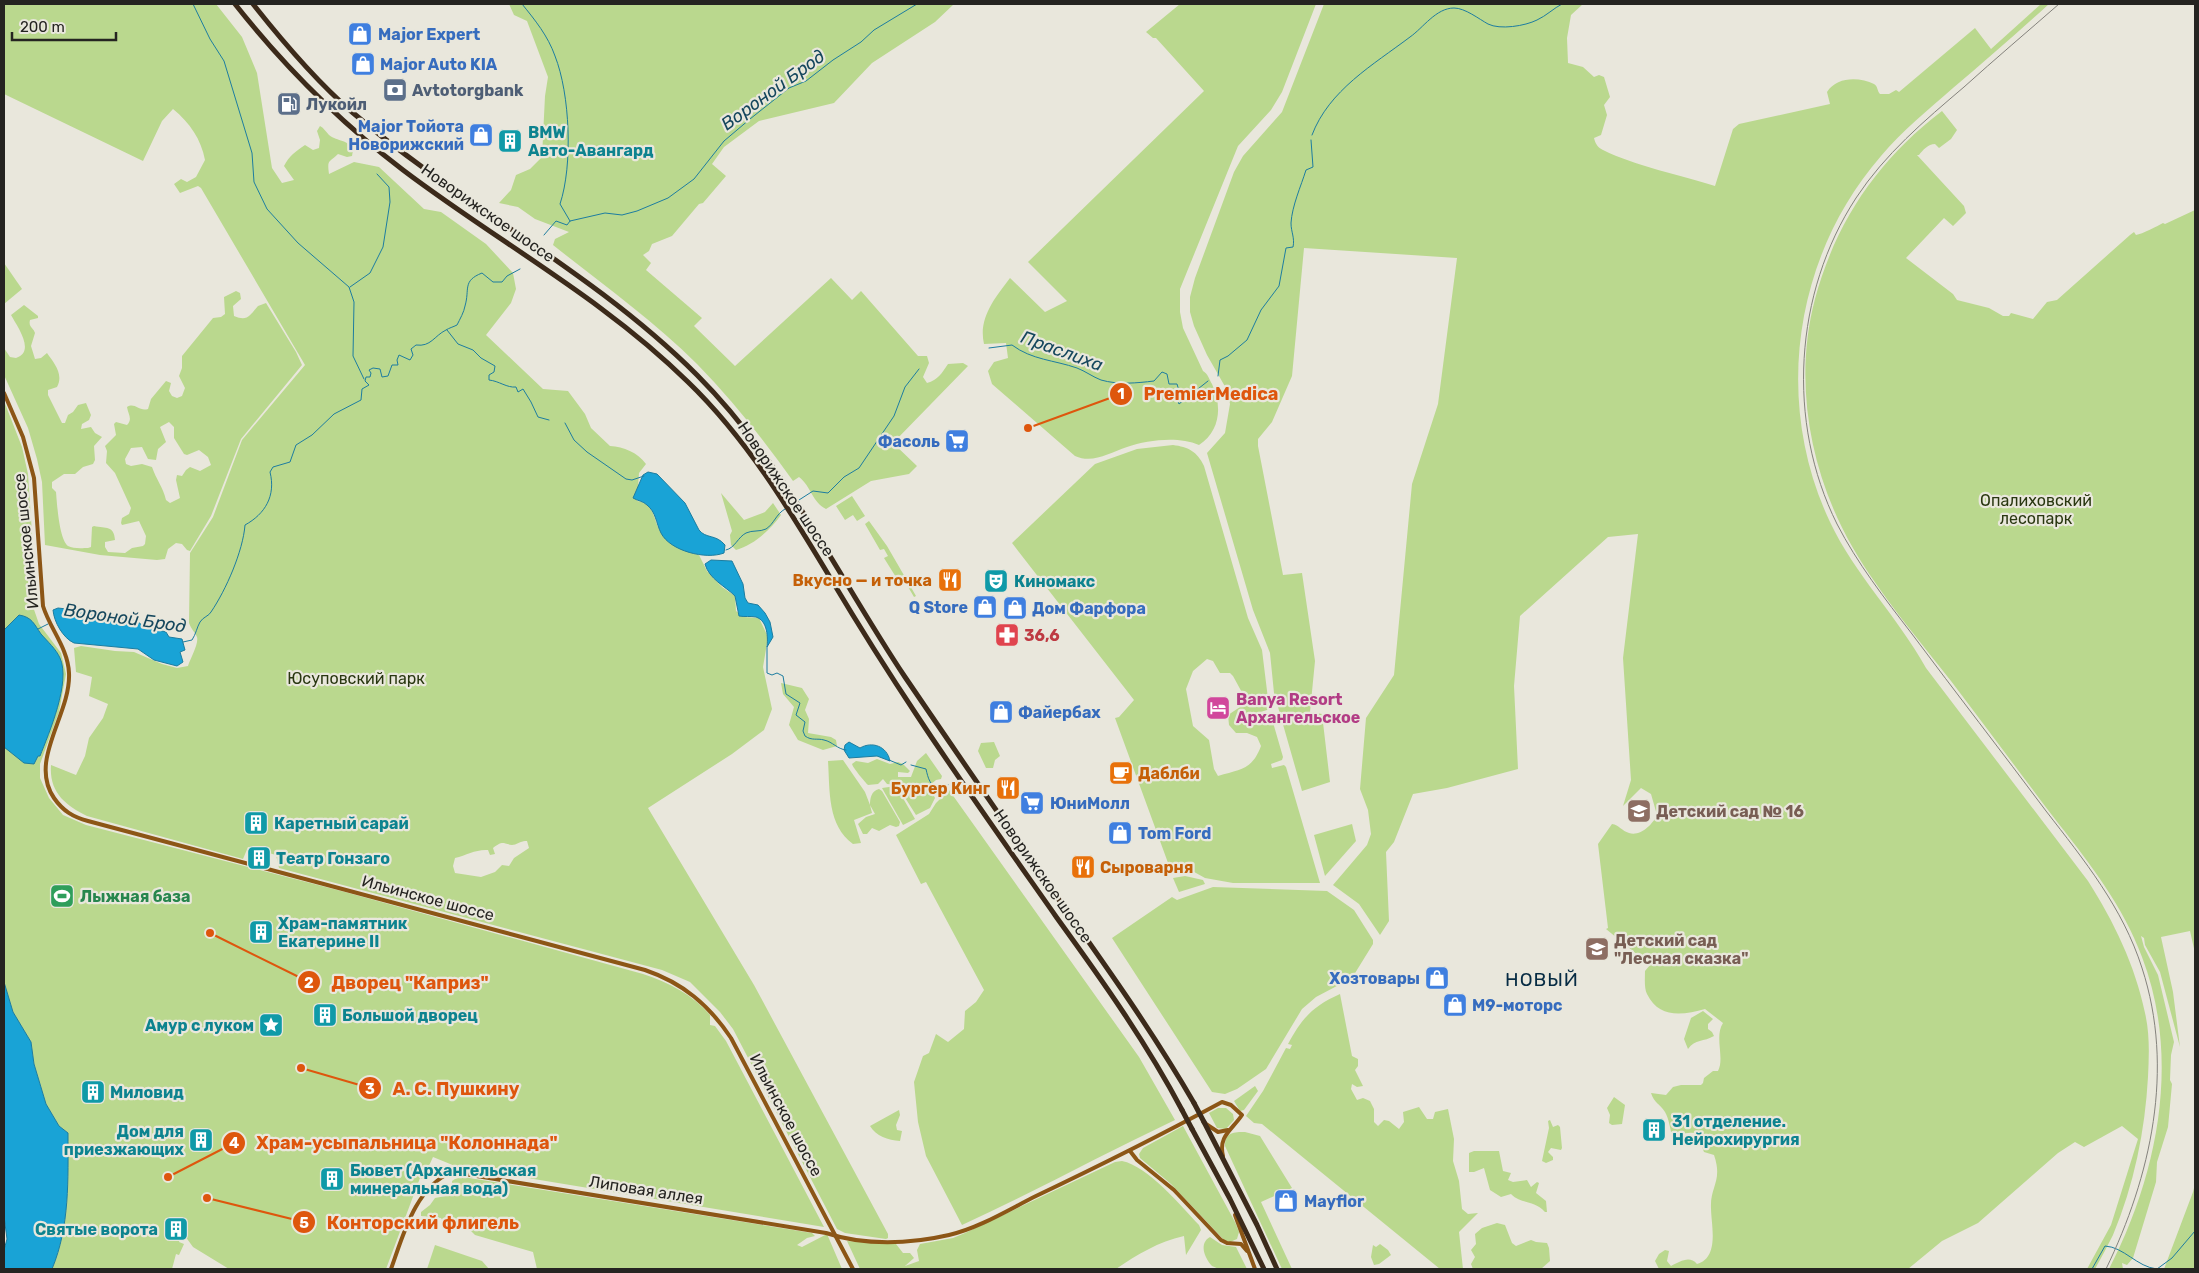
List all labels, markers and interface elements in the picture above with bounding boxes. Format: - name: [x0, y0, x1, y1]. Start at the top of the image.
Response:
- scale bar: [12, 10, 116, 42]
- text: 200 m: [20, 18, 65, 36]
- shop icon: Major Expert: [347, 21, 373, 47]
- place label: Major Expert: [378, 25, 481, 44]
- water label: Вороной Брод: [717, 45, 830, 135]
- shop icon: Major Auto KIA: [350, 51, 376, 77]
- place label: Major Auto KIA: [380, 55, 498, 74]
- bank icon: Avtotorgbank: [382, 77, 408, 103]
- place label: Avtotorgbank: [412, 81, 524, 100]
- fuel station icon: Лукойл: [276, 91, 302, 117]
- place label: Лукойл: [306, 95, 367, 114]
- place label: Major Тойота Новорижский: [348, 117, 464, 154]
- shop icon: Major Тойота Новорижский: [468, 122, 494, 148]
- place label: BMW Авто-Авангард: [528, 123, 654, 160]
- building icon: BMW Авто-Авангард: [497, 128, 523, 154]
- street label: Новорижское шоссе: [418, 160, 558, 266]
- water label: Праслиха: [1018, 326, 1106, 376]
- callout: PremierMedica: [1109, 377, 1288, 410]
- text: PremierMedica: [1144, 383, 1278, 405]
- text: 1: [1117, 385, 1125, 403]
- street label: Новорижское шоссе: [734, 418, 838, 560]
- supermarket icon: Фасоль: [944, 428, 970, 454]
- place label: Фасоль: [878, 432, 940, 451]
- street label: Ильинское шоссе: [9, 472, 43, 610]
- park label: Опалиховский лесопарк: [1980, 491, 2092, 528]
- restaurant icon: Вкусно — и точка: [937, 567, 963, 593]
- theatre icon: Киномакс: [983, 568, 1009, 594]
- place label: Вкусно — и точка: [793, 571, 932, 590]
- place label: Киномакс: [1014, 572, 1095, 591]
- shop icon: Q Store: [972, 594, 998, 620]
- shop icon: Дом Фарфора: [1002, 595, 1028, 621]
- place label: Q Store: [909, 598, 968, 617]
- water label: Вороной Брод: [63, 599, 188, 638]
- place label: Дом Фарфора: [1032, 599, 1146, 618]
- pharmacy icon: 36,6: [994, 622, 1020, 648]
- place label: 36,6: [1024, 626, 1060, 645]
- park label: Юсуповский парк: [287, 669, 425, 688]
- place label: Banya Resort Архангельское: [1236, 690, 1360, 727]
- hotel icon: Banya Resort Архангельское: [1205, 695, 1231, 721]
- shop icon: Файербах: [988, 699, 1014, 725]
- place label: Файербах: [1018, 703, 1101, 722]
- cafe icon: Даблби: [1108, 760, 1134, 786]
- place label: Даблби: [1138, 764, 1200, 783]
- restaurant icon: Бургер Кинг: [995, 775, 1021, 801]
- place label: Бургер Кинг: [891, 779, 991, 798]
- supermarket icon: ЮниМолл: [1019, 790, 1045, 816]
- place label: ЮниМолл: [1050, 794, 1130, 813]
- school or university icon: Детский сад № 16: [1626, 798, 1652, 824]
- place label: Детский сад № 16: [1656, 802, 1804, 821]
- street label: Новорижское шоссе: [990, 806, 1096, 946]
- building icon: Каретный сарай: [243, 810, 269, 836]
- place label: Каретный сарай: [274, 814, 409, 833]
- shop icon: Tom Ford: [1107, 820, 1133, 846]
- place label: Tom Ford: [1138, 824, 1211, 843]
- building icon: Театр Гонзаго: [246, 845, 272, 871]
- place label: Театр Гонзаго: [276, 849, 390, 868]
- restaurant icon: Сыроварня: [1070, 854, 1096, 880]
- place label: Сыроварня: [1100, 858, 1193, 877]
- street label: Ильинское шоссе: [360, 871, 496, 925]
- sports icon: Лыжная база: [49, 883, 75, 909]
- place label: Лыжная база: [80, 887, 190, 906]
- place label: Храм-памятник Екатерине II: [278, 914, 408, 951]
- building icon: Храм-памятник Екатерине II: [248, 919, 274, 945]
- place label: Детский сад "Лесная сказка": [1614, 931, 1748, 968]
- school or university icon: Детский сад "Лесная сказка": [1584, 936, 1610, 962]
- shop icon: Хозтовары: [1424, 965, 1450, 991]
- callout: Дворец "Каприз": [296, 966, 499, 999]
- district label: НОВЫЙ: [1505, 968, 1579, 991]
- place label: Хозтовары: [1329, 969, 1420, 988]
- text: Дворец "Каприз": [331, 972, 489, 994]
- text: 2: [304, 974, 314, 992]
- shop icon: М9-моторс: [1442, 992, 1468, 1018]
- place label: М9-моторс: [1472, 996, 1562, 1015]
- building icon: Большой дворец: [312, 1002, 338, 1028]
- place label: Большой дворец: [342, 1006, 478, 1025]
- place icon: Амур с луком: [258, 1012, 284, 1038]
- place label: Амур с луком: [145, 1016, 254, 1035]
- street label: Ильинское шоссе: [746, 1050, 826, 1180]
- callout: А. С. Пушкину: [358, 1072, 530, 1105]
- text: А. С. Пушкину: [393, 1078, 520, 1100]
- building icon: Миловид: [80, 1079, 106, 1105]
- text: 3: [365, 1080, 375, 1098]
- place label: Миловид: [110, 1083, 184, 1102]
- place label: 31 отделение. Нейрохирургия: [1672, 1112, 1800, 1149]
- building icon: 31 отделение. Нейрохирургия: [1641, 1117, 1667, 1143]
- place label: Дом для приезжающих: [64, 1122, 185, 1159]
- callout: Храм-усыпальница "Колоннада": [222, 1126, 568, 1159]
- building icon: Дом для приезжающих: [188, 1127, 214, 1153]
- text: Храм-усыпальница "Колоннада": [256, 1132, 558, 1154]
- text: 4: [229, 1134, 239, 1152]
- place label: Бювет (Архангельская минеральная вода): [350, 1161, 536, 1198]
- building icon: Бювет (Архангельская минеральная вода): [319, 1166, 345, 1192]
- street label: Липовая аллея: [588, 1172, 704, 1208]
- shop icon: Mayflor: [1273, 1188, 1299, 1214]
- place label: Mayflor: [1304, 1192, 1365, 1211]
- callout: Конторский флигель: [292, 1206, 529, 1239]
- text: Конторский флигель: [327, 1212, 519, 1234]
- text: 5: [299, 1214, 309, 1232]
- building icon: Святые ворота: [163, 1216, 189, 1242]
- place label: Святые ворота: [35, 1220, 158, 1239]

